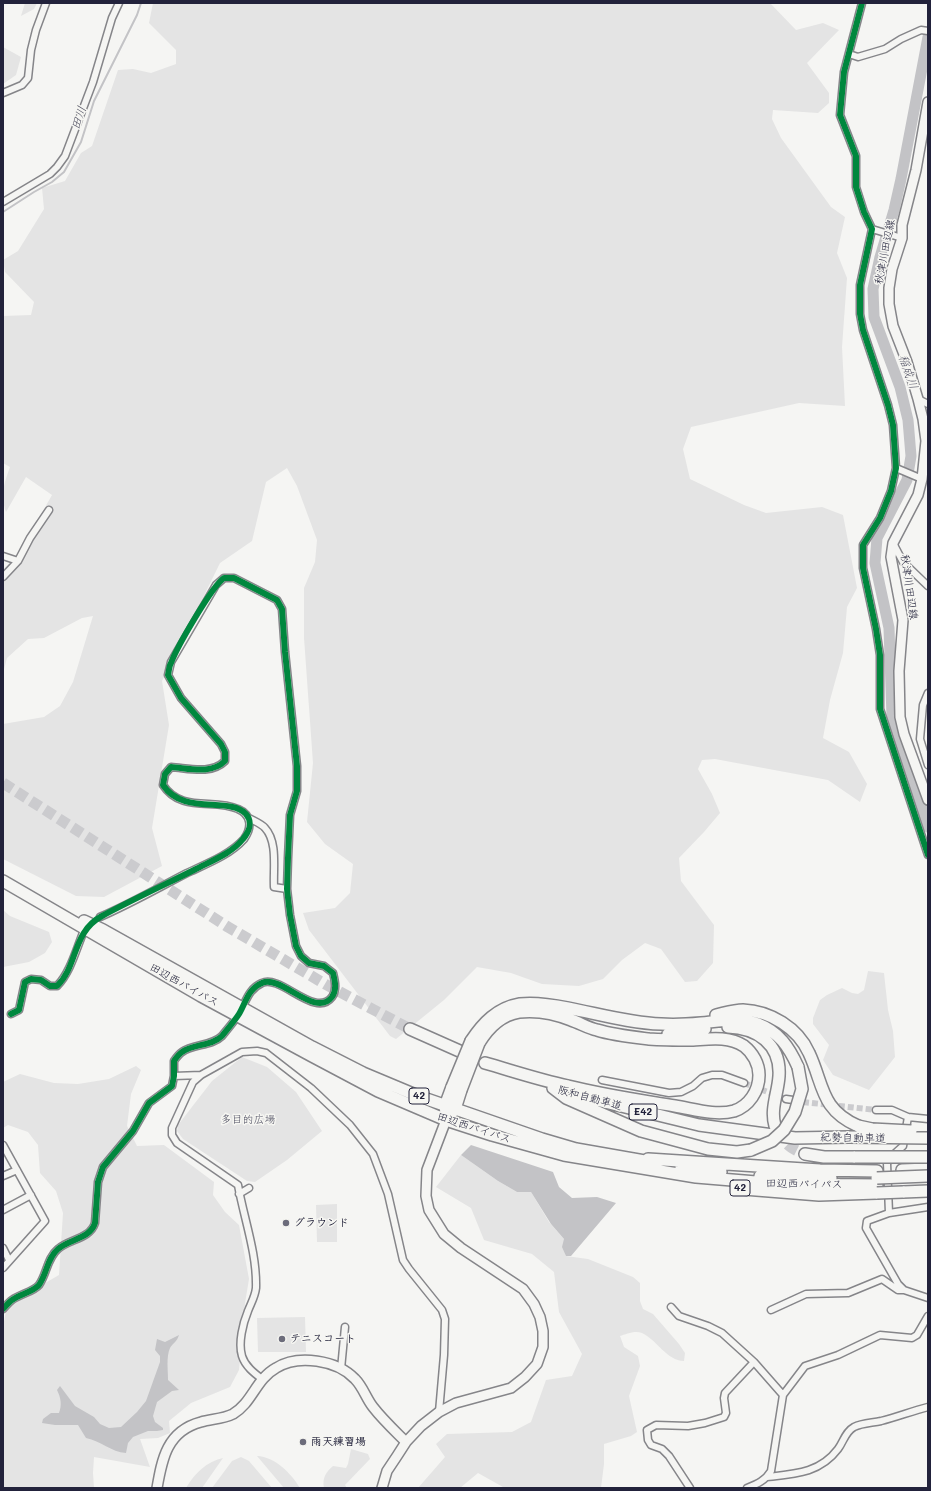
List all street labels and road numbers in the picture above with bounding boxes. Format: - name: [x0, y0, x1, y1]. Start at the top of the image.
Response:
- street label: 秋津川田辺線: [872, 218, 898, 286]
- street label: 秋津川田辺線: [898, 553, 920, 621]
- street label: 田辺西バイパス: [147, 961, 221, 1009]
- street label: 阪和自動車道: [556, 1083, 624, 1113]
- road number: 42: [409, 1088, 429, 1104]
- road number: E42: [629, 1104, 657, 1120]
- street label: 田辺西バイパス: [435, 1110, 513, 1146]
- street label: 紀勢自動車道: [820, 1131, 886, 1145]
- street label: 田辺西バイパス: [765, 1177, 843, 1191]
- road number: 42: [730, 1180, 750, 1196]

